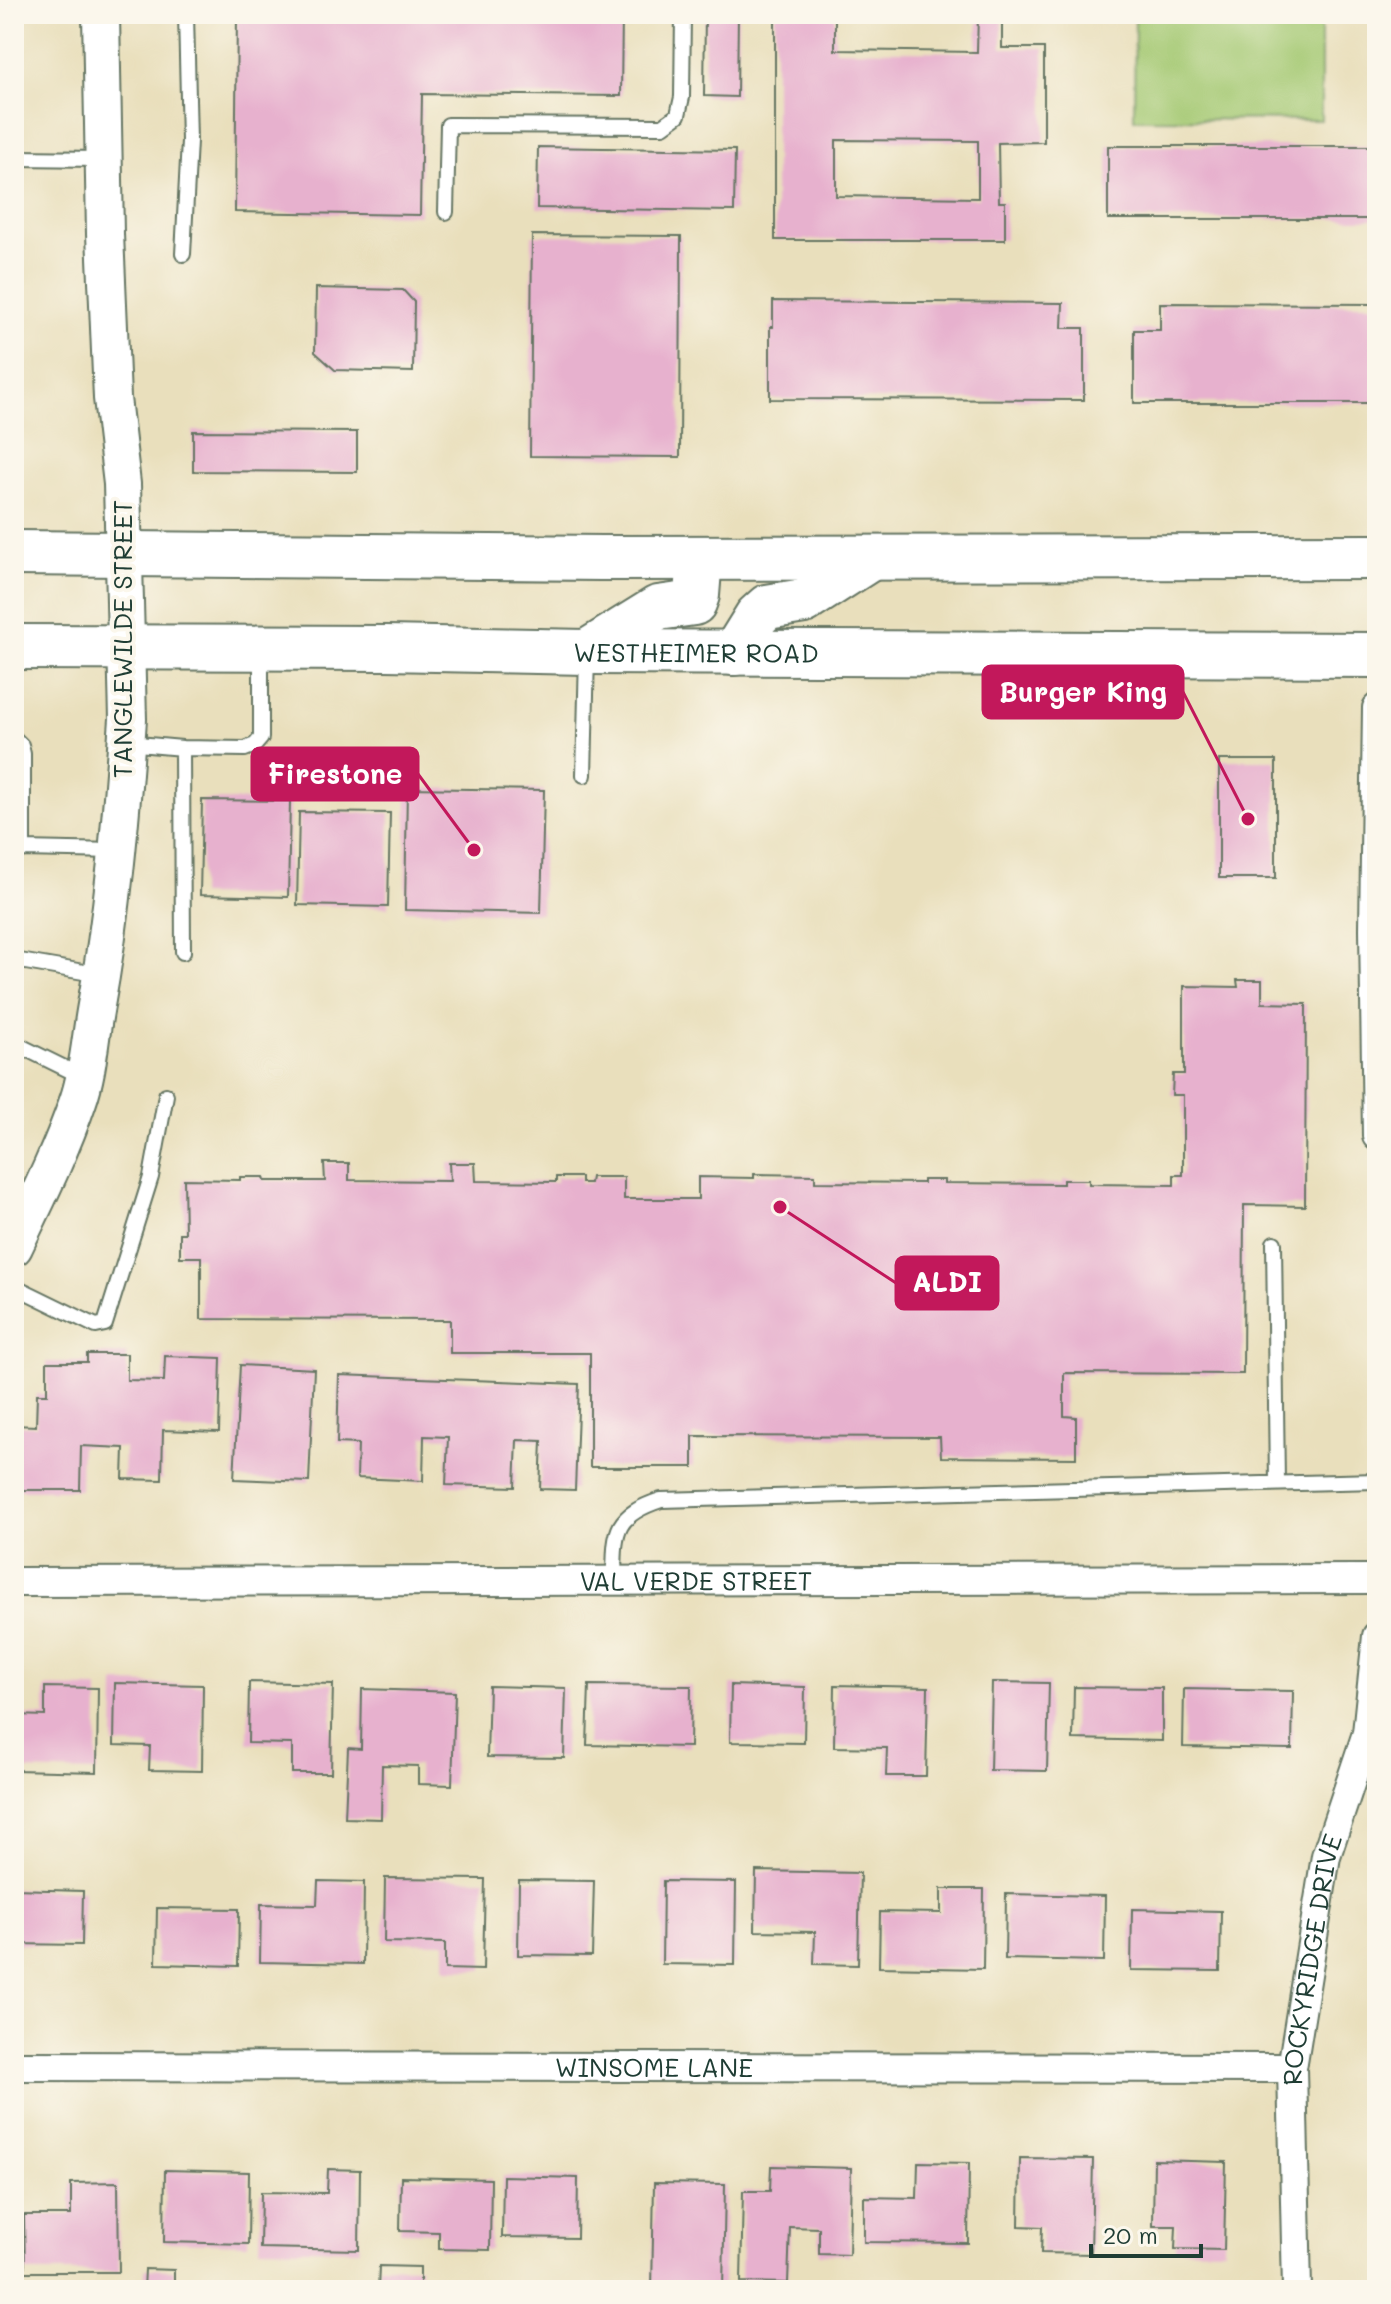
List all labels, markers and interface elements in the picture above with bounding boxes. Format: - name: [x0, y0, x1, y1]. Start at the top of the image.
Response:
- street label: TANGLEWILDE STREET: [105, 500, 139, 778]
- street label: WESTHEIMER ROAD: [573, 635, 819, 670]
- callout: Burger King: [983, 666, 1183, 718]
- text: Burger King: [999, 673, 1167, 709]
- callout: Firestone: [252, 748, 418, 800]
- text: Firestone: [268, 755, 403, 791]
- callout: ALDI: [896, 1257, 998, 1309]
- text: ALDI: [912, 1263, 982, 1299]
- street label: VAL VERDE STREET: [580, 1563, 812, 1598]
- street label: ROCKYRIDGE DRIVE: [1275, 1829, 1349, 2086]
- street label: WINSOME LANE: [555, 2050, 753, 2084]
- scale bar: [1091, 2208, 1201, 2258]
- text: 20 m: [1103, 2219, 1158, 2250]

